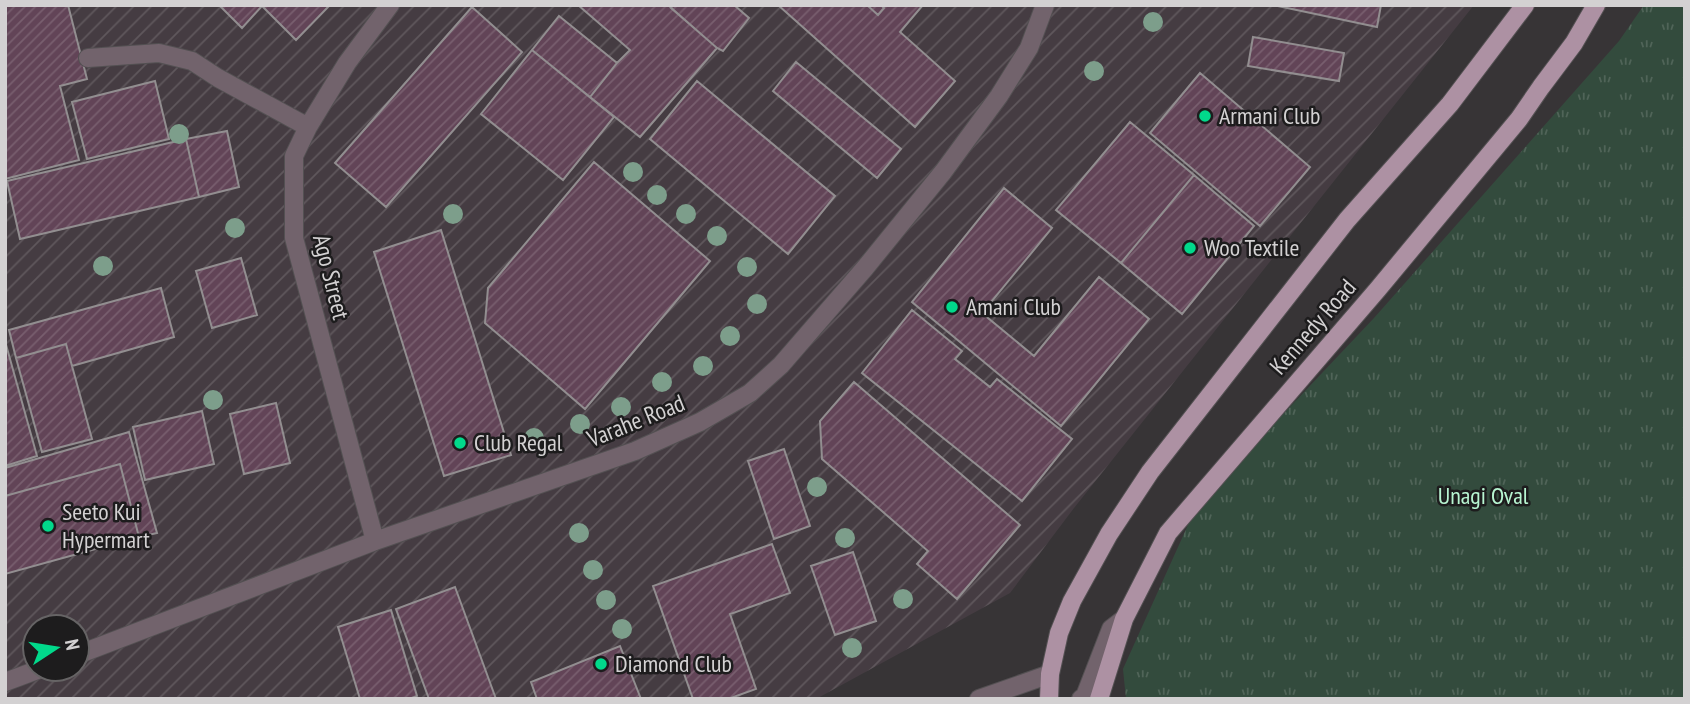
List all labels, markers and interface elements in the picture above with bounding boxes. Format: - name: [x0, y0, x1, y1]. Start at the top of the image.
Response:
- place label: Armani Club: [1219, 100, 1320, 131]
- marker: Armani Club: [1197, 108, 1213, 124]
- street label: Ago Street: [306, 231, 357, 323]
- place label: Woo Textile: [1204, 232, 1299, 263]
- marker: Woo Textile: [1182, 240, 1198, 256]
- street label: Kennedy Road: [1263, 273, 1363, 381]
- place label: Amani Club: [966, 291, 1061, 322]
- marker: Amani Club: [944, 299, 960, 315]
- street label: Varahe Road: [582, 387, 689, 454]
- place label: Club Regal: [474, 427, 563, 458]
- marker: Club Regal: [452, 435, 468, 451]
- park label: Unagi Oval: [1438, 480, 1529, 511]
- place label: Seeto Kui Hypermart: [62, 496, 150, 555]
- marker: Seeto Kui Hypermart: [40, 518, 56, 534]
- north arrow: [21, 613, 91, 683]
- text: N: [60, 637, 85, 652]
- place label: Diamond Club: [615, 648, 732, 679]
- marker: Diamond Club: [593, 656, 609, 672]

